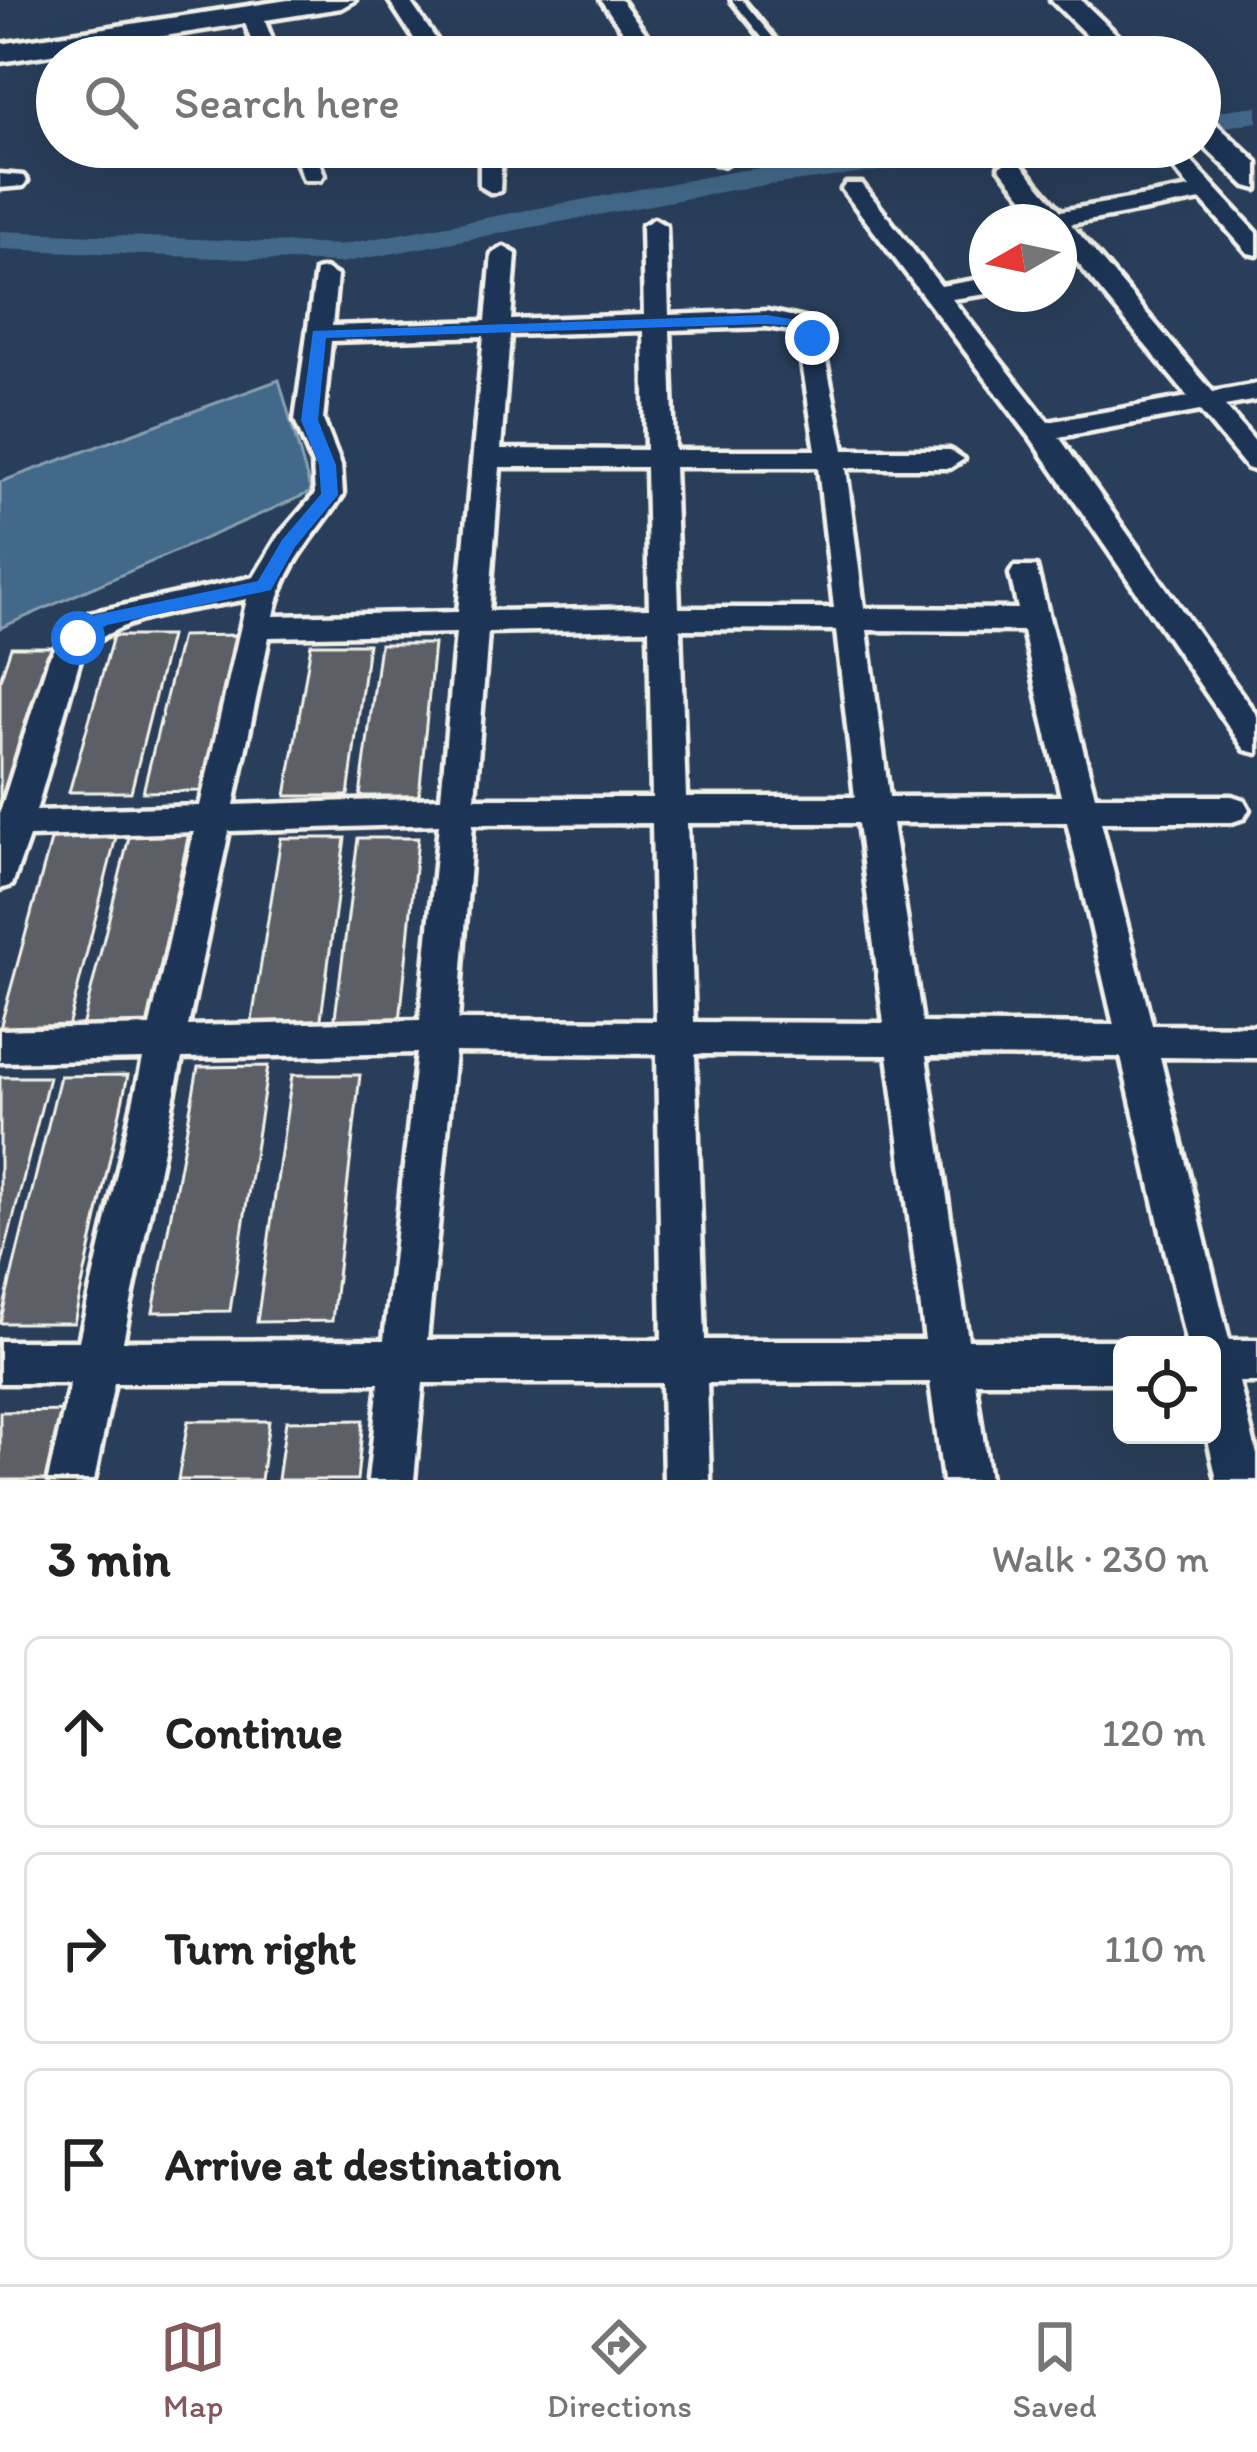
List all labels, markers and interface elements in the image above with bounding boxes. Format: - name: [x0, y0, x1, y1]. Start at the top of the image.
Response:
- search box: [36, 36, 1221, 168]
- icon: search: [78, 69, 144, 135]
- text: Search here: [174, 75, 400, 129]
- north arrow: [969, 204, 1077, 312]
- route end: [785, 311, 839, 365]
- route start: [51, 611, 105, 665]
- map controls: [1113, 1336, 1221, 1444]
- button: locate: [1113, 1336, 1221, 1444]
- text: 3 min: [48, 1528, 170, 1589]
- text: Walk · 230 m: [992, 1535, 1209, 1582]
- icon: ahead: [51, 1699, 117, 1765]
- text: Continue: [165, 1705, 343, 1759]
- text: 120 m: [1102, 1709, 1206, 1756]
- icon: right: [51, 1915, 117, 1981]
- text: Turn right: [165, 1921, 356, 1975]
- text: 110 m: [1104, 1925, 1206, 1972]
- icon: arrive: [51, 2131, 117, 2197]
- text: Arrive at destination: [165, 2137, 561, 2191]
- tab: Map: [160, 2314, 226, 2425]
- tab: Directions: [547, 2314, 692, 2425]
- tab: Saved: [1013, 2314, 1097, 2425]

